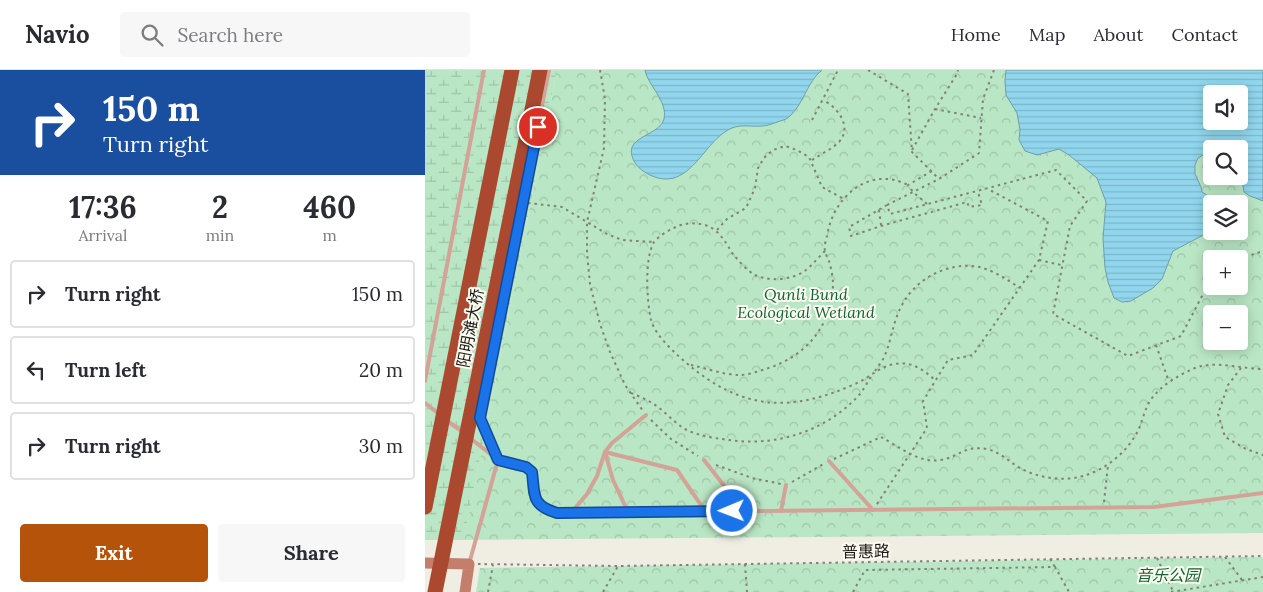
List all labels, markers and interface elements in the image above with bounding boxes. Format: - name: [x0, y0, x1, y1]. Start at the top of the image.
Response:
- search box: [120, 12, 470, 57]
- text: Navio: [25, 19, 90, 50]
- icon: search: [138, 21, 166, 49]
- text: Search here: [178, 23, 283, 47]
- text: Home: [951, 23, 1001, 46]
- text: Map: [1029, 23, 1065, 46]
- text: About: [1093, 23, 1143, 46]
- text: Contact: [1171, 23, 1238, 46]
- map controls: [1203, 85, 1248, 350]
- button: sound: [1203, 85, 1248, 130]
- text: 150 m: [103, 86, 200, 131]
- icon: right: [20, 90, 85, 155]
- pin: [517, 106, 559, 148]
- icon: arrive: [524, 113, 552, 141]
- text: Turn right: [103, 130, 208, 158]
- button: search: [1203, 140, 1248, 185]
- text: 17:36: [69, 188, 137, 226]
- text: 2: [212, 188, 228, 226]
- text: 460: [303, 188, 356, 226]
- button: layers: [1203, 195, 1248, 240]
- text: Arrival: [78, 225, 127, 245]
- text: min: [206, 225, 234, 245]
- text: m: [322, 225, 337, 245]
- button: +: [1203, 250, 1248, 295]
- icon: right: [22, 280, 50, 308]
- text: Turn right: [65, 282, 161, 306]
- text: 150 m: [352, 282, 403, 306]
- park label: Qunli Bund Ecological Wetland: [737, 284, 875, 322]
- street label: 阳明滩大桥: [453, 287, 487, 369]
- button: −: [1203, 305, 1248, 350]
- icon: left: [22, 356, 50, 384]
- text: Turn left: [65, 358, 146, 382]
- text: 20 m: [359, 358, 403, 382]
- icon: right: [22, 432, 50, 460]
- text: Turn right: [65, 434, 161, 458]
- text: 30 m: [359, 434, 403, 458]
- position arrow: [705, 484, 757, 536]
- button: Exit: [20, 524, 208, 582]
- button: Share: [218, 524, 405, 582]
- street label: 普惠路: [842, 541, 890, 561]
- park label: 音乐公园: [1136, 565, 1202, 585]

